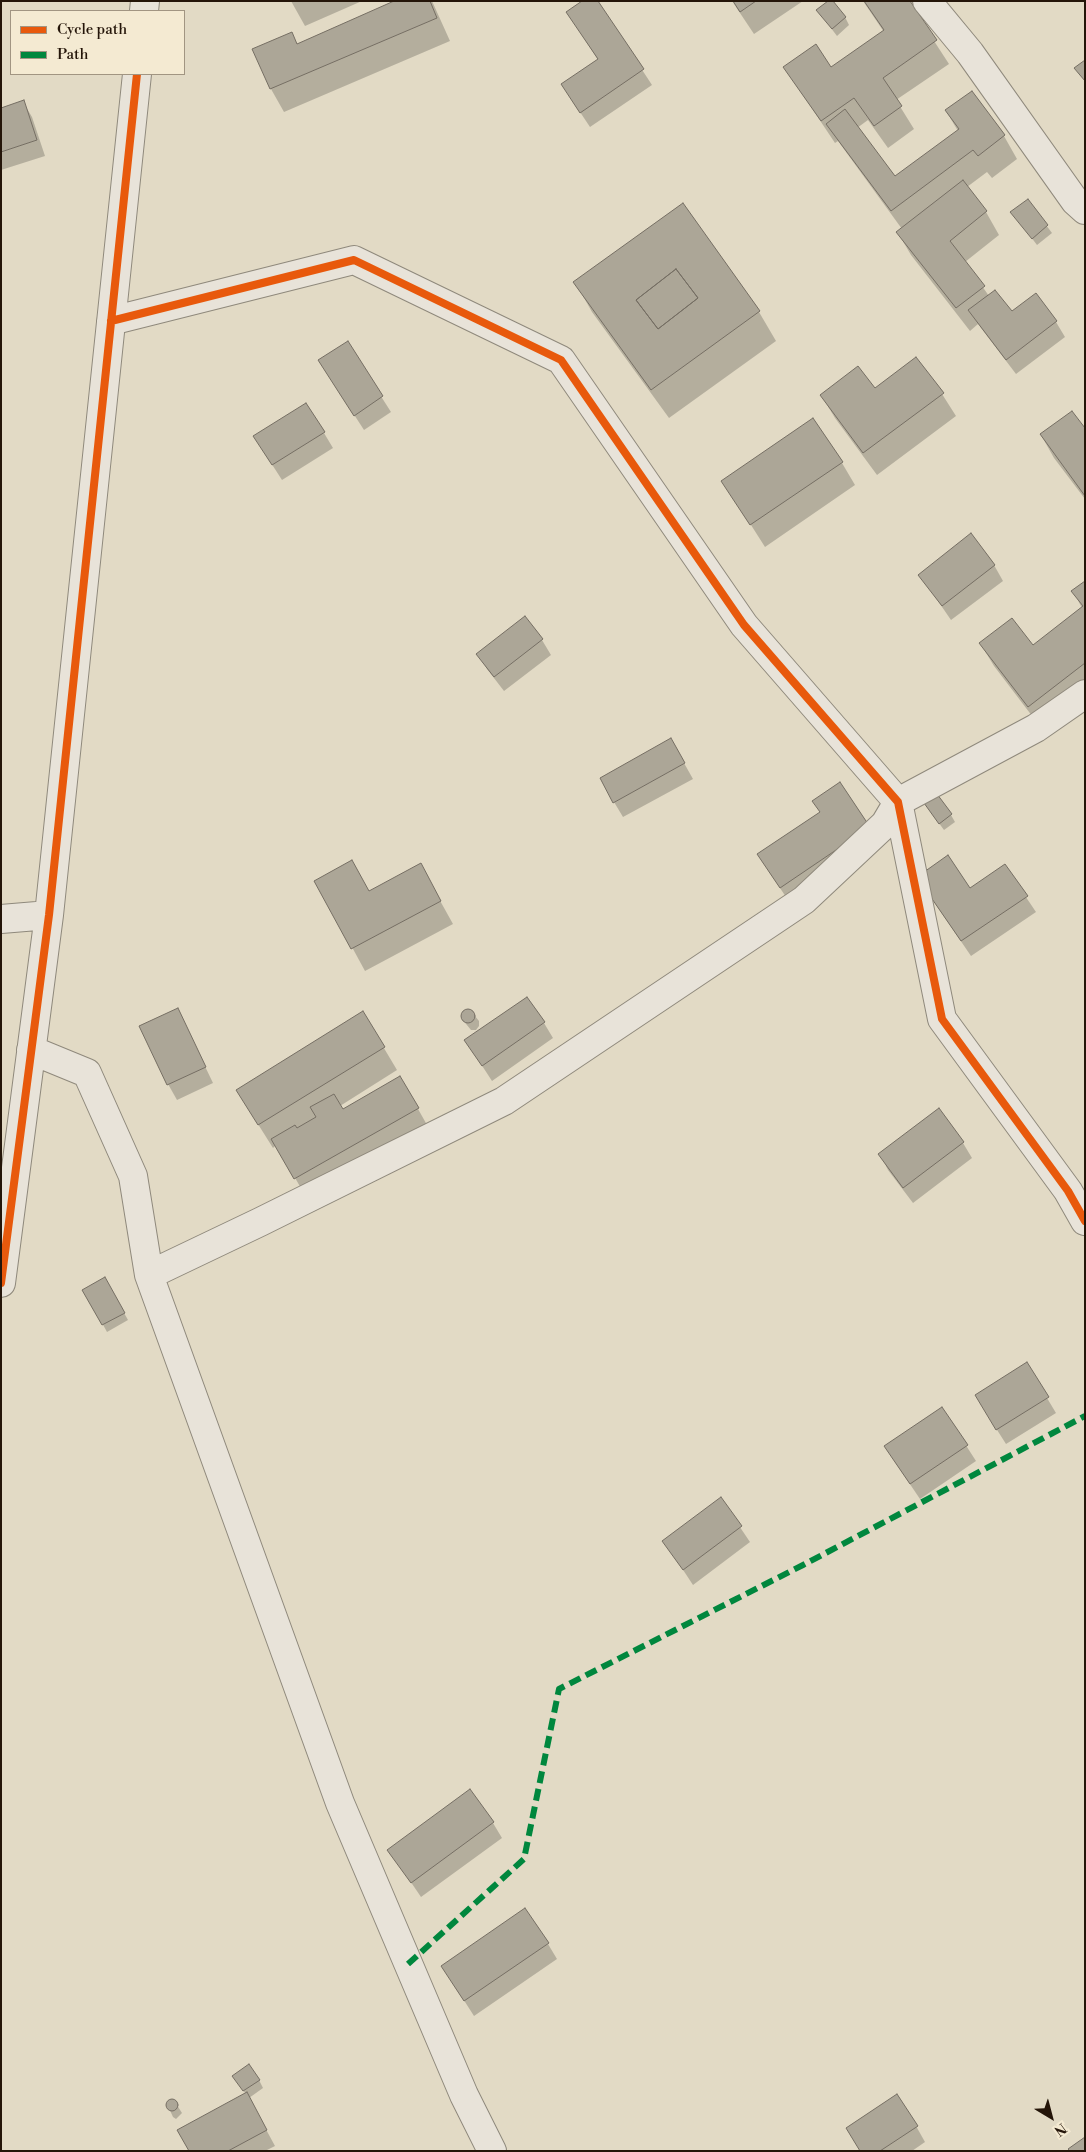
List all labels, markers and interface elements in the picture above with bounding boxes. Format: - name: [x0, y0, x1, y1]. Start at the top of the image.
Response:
- legend: [10, 10, 185, 75]
- text: Cycle path: [57, 20, 127, 39]
- text: Path: [57, 45, 89, 64]
- north arrow: [1026, 2092, 1076, 2142]
- text: N: [1050, 2118, 1070, 2139]

